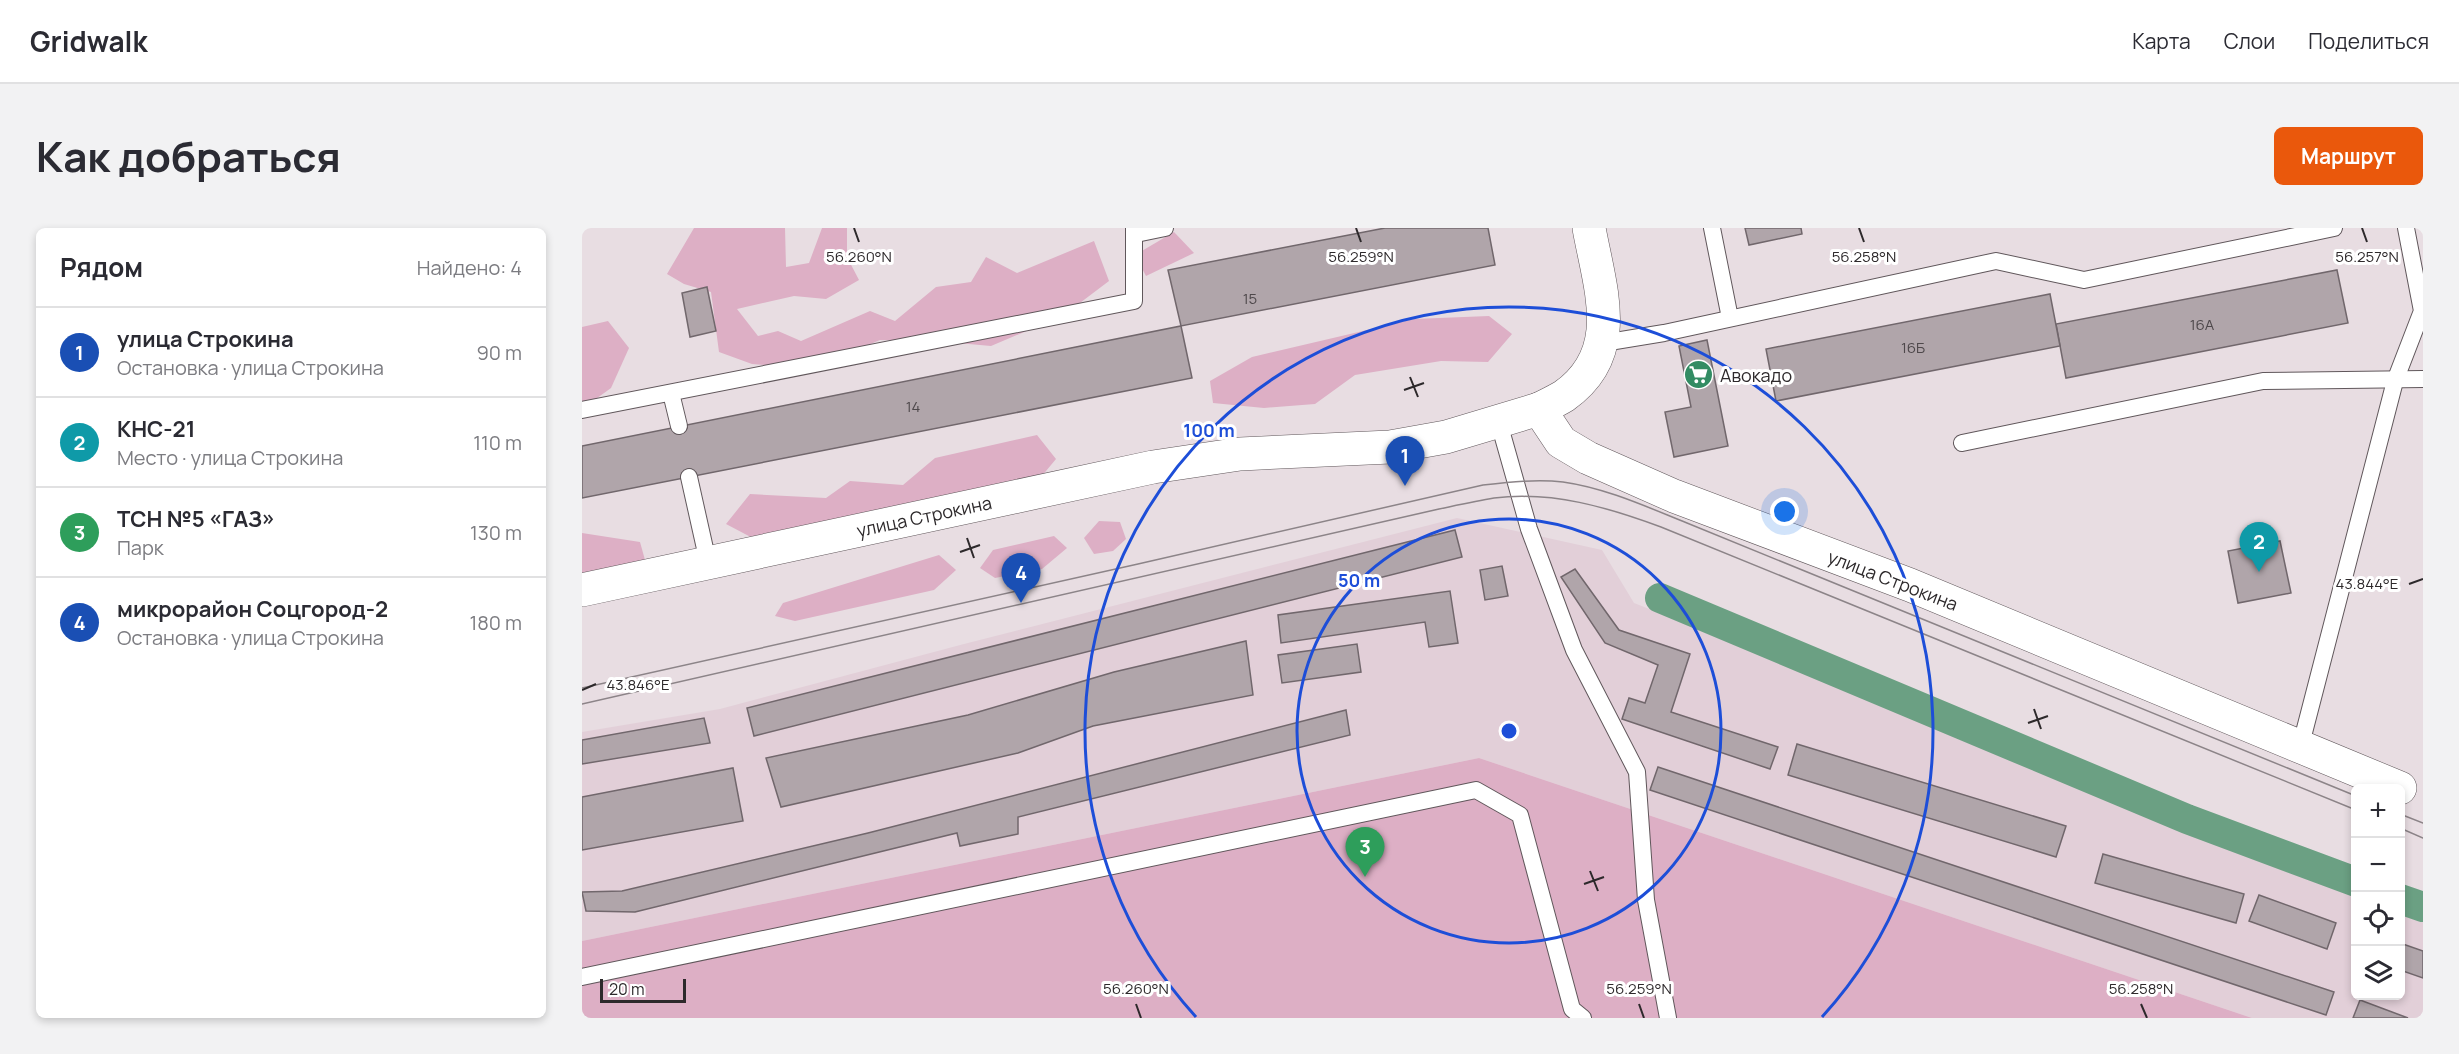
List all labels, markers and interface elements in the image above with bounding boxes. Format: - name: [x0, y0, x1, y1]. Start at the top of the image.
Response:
- text: Gridwalk: [30, 22, 147, 60]
- text: Карта: [2132, 27, 2191, 55]
- text: Слои: [2224, 27, 2275, 55]
- text: Поделиться: [2308, 27, 2429, 55]
- text: Как добраться: [36, 127, 341, 185]
- button: Маршрут: [2274, 127, 2423, 185]
- text: 56.260°N: [826, 246, 892, 267]
- text: 56.259°N: [1328, 246, 1394, 267]
- text: 56.258°N: [1832, 246, 1896, 267]
- text: 56.257°N: [2335, 246, 2399, 267]
- text: Рядом: [60, 249, 143, 285]
- text: Найдено: 4: [417, 254, 522, 281]
- house number: 15: [1243, 288, 1257, 309]
- house number: 16А: [2190, 314, 2215, 335]
- text: улица Строкина: [117, 324, 294, 354]
- house number: 16Б: [1901, 337, 1925, 358]
- text: 1: [75, 339, 84, 366]
- text: 90 m: [476, 339, 522, 366]
- text: Остановка · улица Строкина: [117, 354, 384, 381]
- supermarket icon: Авокадо: [1683, 359, 1715, 391]
- place label: Авокадо: [1720, 363, 1792, 387]
- house number: 14: [906, 396, 920, 417]
- text: КНС-21: [117, 414, 195, 444]
- text: 100 m: [1183, 418, 1235, 442]
- text: 2: [74, 429, 85, 456]
- text: 110 m: [473, 429, 522, 456]
- pin: 1: [1386, 436, 1424, 486]
- text: Место · улица Строкина: [117, 444, 343, 471]
- street label: улица Строкина: [854, 490, 994, 542]
- your location: [1770, 497, 1799, 526]
- text: ТСН №5 «ГАЗ»: [117, 504, 275, 534]
- text: 3: [74, 519, 85, 546]
- text: 130 m: [470, 519, 522, 546]
- pin: 2: [2240, 522, 2278, 572]
- text: Парк: [117, 534, 164, 561]
- street label: улица Строкина: [1824, 544, 1962, 616]
- pin: 4: [1002, 554, 1040, 603]
- text: 50 m: [1338, 568, 1380, 592]
- text: 43.844°E: [2336, 573, 2398, 594]
- text: микрорайон Соцгород-2: [117, 594, 388, 624]
- text: 4: [73, 609, 86, 636]
- text: 180 m: [469, 609, 522, 636]
- text: Остановка · улица Строкина: [117, 624, 384, 651]
- text: 43.846°E: [606, 674, 670, 695]
- centre of rings: [1499, 721, 1519, 741]
- map controls: [2351, 784, 2405, 1000]
- button: +: [2351, 784, 2405, 838]
- pin: 3: [1346, 828, 1384, 877]
- button: −: [2351, 838, 2405, 892]
- button: locate: [2351, 892, 2405, 946]
- button: layers: [2351, 946, 2405, 1000]
- scale bar: [600, 976, 686, 1004]
- text: 20 m: [609, 978, 645, 1000]
- text: 56.260°N: [1103, 978, 1169, 999]
- text: 56.259°N: [1606, 978, 1672, 999]
- text: 56.258°N: [2109, 978, 2173, 999]

